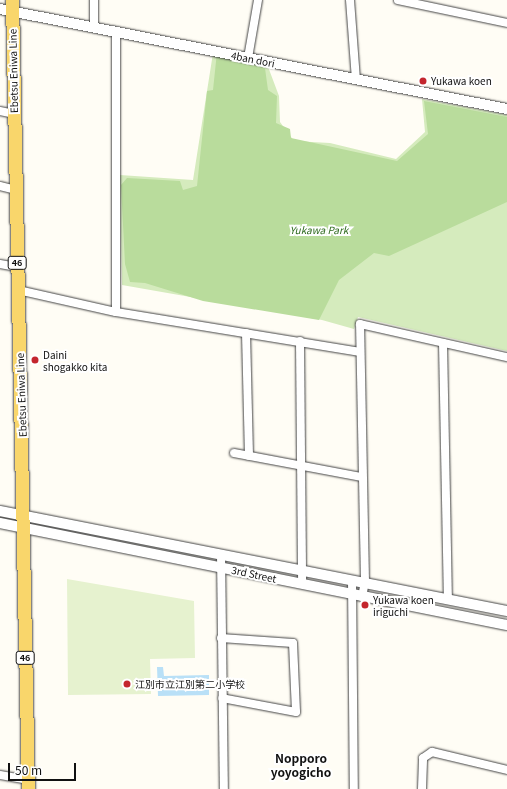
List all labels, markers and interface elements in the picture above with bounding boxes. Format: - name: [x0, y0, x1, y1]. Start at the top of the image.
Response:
- street label: Ebetsu Eniwa Line: [6, 29, 20, 113]
- street label: 4ban dori: [230, 49, 276, 69]
- place label: Yukawa koen: [431, 75, 492, 87]
- marker: Yukawa koen: [418, 76, 428, 86]
- park label: Yukawa Park: [290, 224, 348, 236]
- road number: 46: [7, 256, 27, 270]
- place label: Daini shogakko kita: [43, 348, 107, 372]
- street label: Ebetsu Eniwa Line: [14, 353, 28, 437]
- marker: Daini shogakko kita: [30, 355, 40, 365]
- street label: 3rd Street: [230, 563, 278, 585]
- place label: Yukawa koen iriguchi: [373, 593, 434, 616]
- marker: Yukawa koen iriguchi: [360, 600, 370, 610]
- road number: 46: [15, 651, 35, 665]
- place label: 江別市立江別第二小学校: [135, 678, 245, 690]
- marker: 江別市立江別第二小学校: [122, 679, 132, 689]
- district label: Nopporo yoyogicho: [271, 751, 331, 779]
- scale bar: [10, 755, 78, 781]
- text: 50 m: [15, 761, 42, 778]

